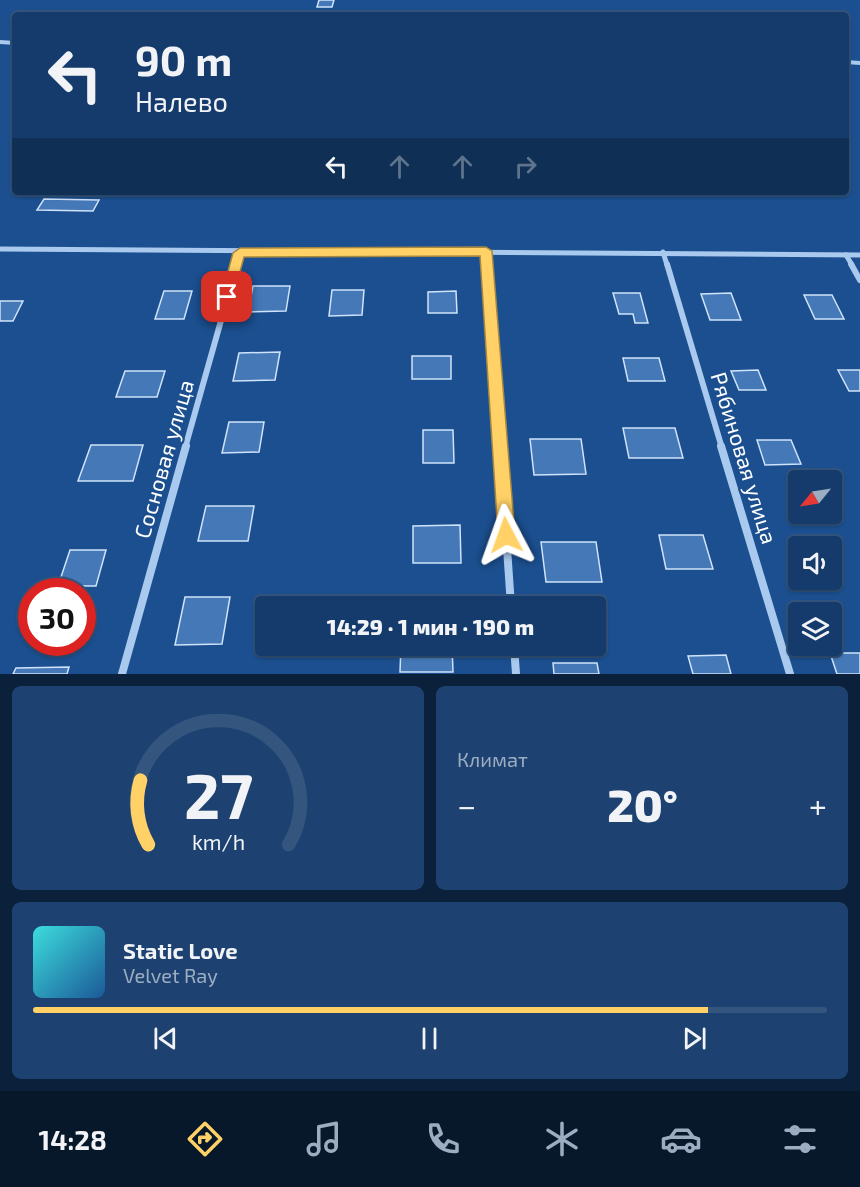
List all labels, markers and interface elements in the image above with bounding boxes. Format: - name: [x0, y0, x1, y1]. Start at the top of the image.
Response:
- text: 90 m: [135, 34, 232, 84]
- icon: left: [36, 36, 114, 114]
- text: Налево: [135, 85, 228, 117]
- icon: left: [320, 150, 353, 183]
- icon: ahead: [383, 150, 416, 183]
- icon: ahead: [446, 150, 479, 183]
- icon: right: [509, 150, 542, 183]
- pin: [201, 271, 252, 322]
- icon: arrive: [210, 280, 243, 313]
- street label: Рябиновая улица: [705, 369, 783, 547]
- street label: Сосновая улица: [128, 376, 199, 541]
- north arrow: [788, 470, 842, 524]
- map controls: [788, 470, 842, 656]
- position arrow: [474, 503, 538, 567]
- button: sound: [788, 536, 842, 590]
- speed limit sign: 30: [18, 578, 96, 656]
- button: layers: [788, 602, 842, 656]
- text: 14:29 · 1 мин · 190 m: [327, 613, 534, 639]
- text: Климат: [457, 747, 528, 771]
- text: 27: [183, 757, 253, 832]
- text: 20°: [607, 777, 678, 831]
- text: −: [457, 785, 476, 825]
- text: +: [809, 785, 827, 825]
- text: km/h: [191, 829, 245, 854]
- text: Static Love: [123, 937, 238, 963]
- text: Velvet Ray: [123, 963, 218, 987]
- icon: previous: [149, 1022, 182, 1055]
- icon: pause: [413, 1022, 446, 1055]
- icon: next: [678, 1022, 711, 1055]
- icon: directions: [184, 1118, 226, 1160]
- icon: music: [303, 1118, 345, 1160]
- icon: phone: [422, 1118, 464, 1160]
- icon: climate: [541, 1118, 583, 1160]
- icon: car: [660, 1118, 702, 1160]
- icon: filters: [779, 1118, 821, 1160]
- text: 14:28: [39, 1123, 107, 1155]

